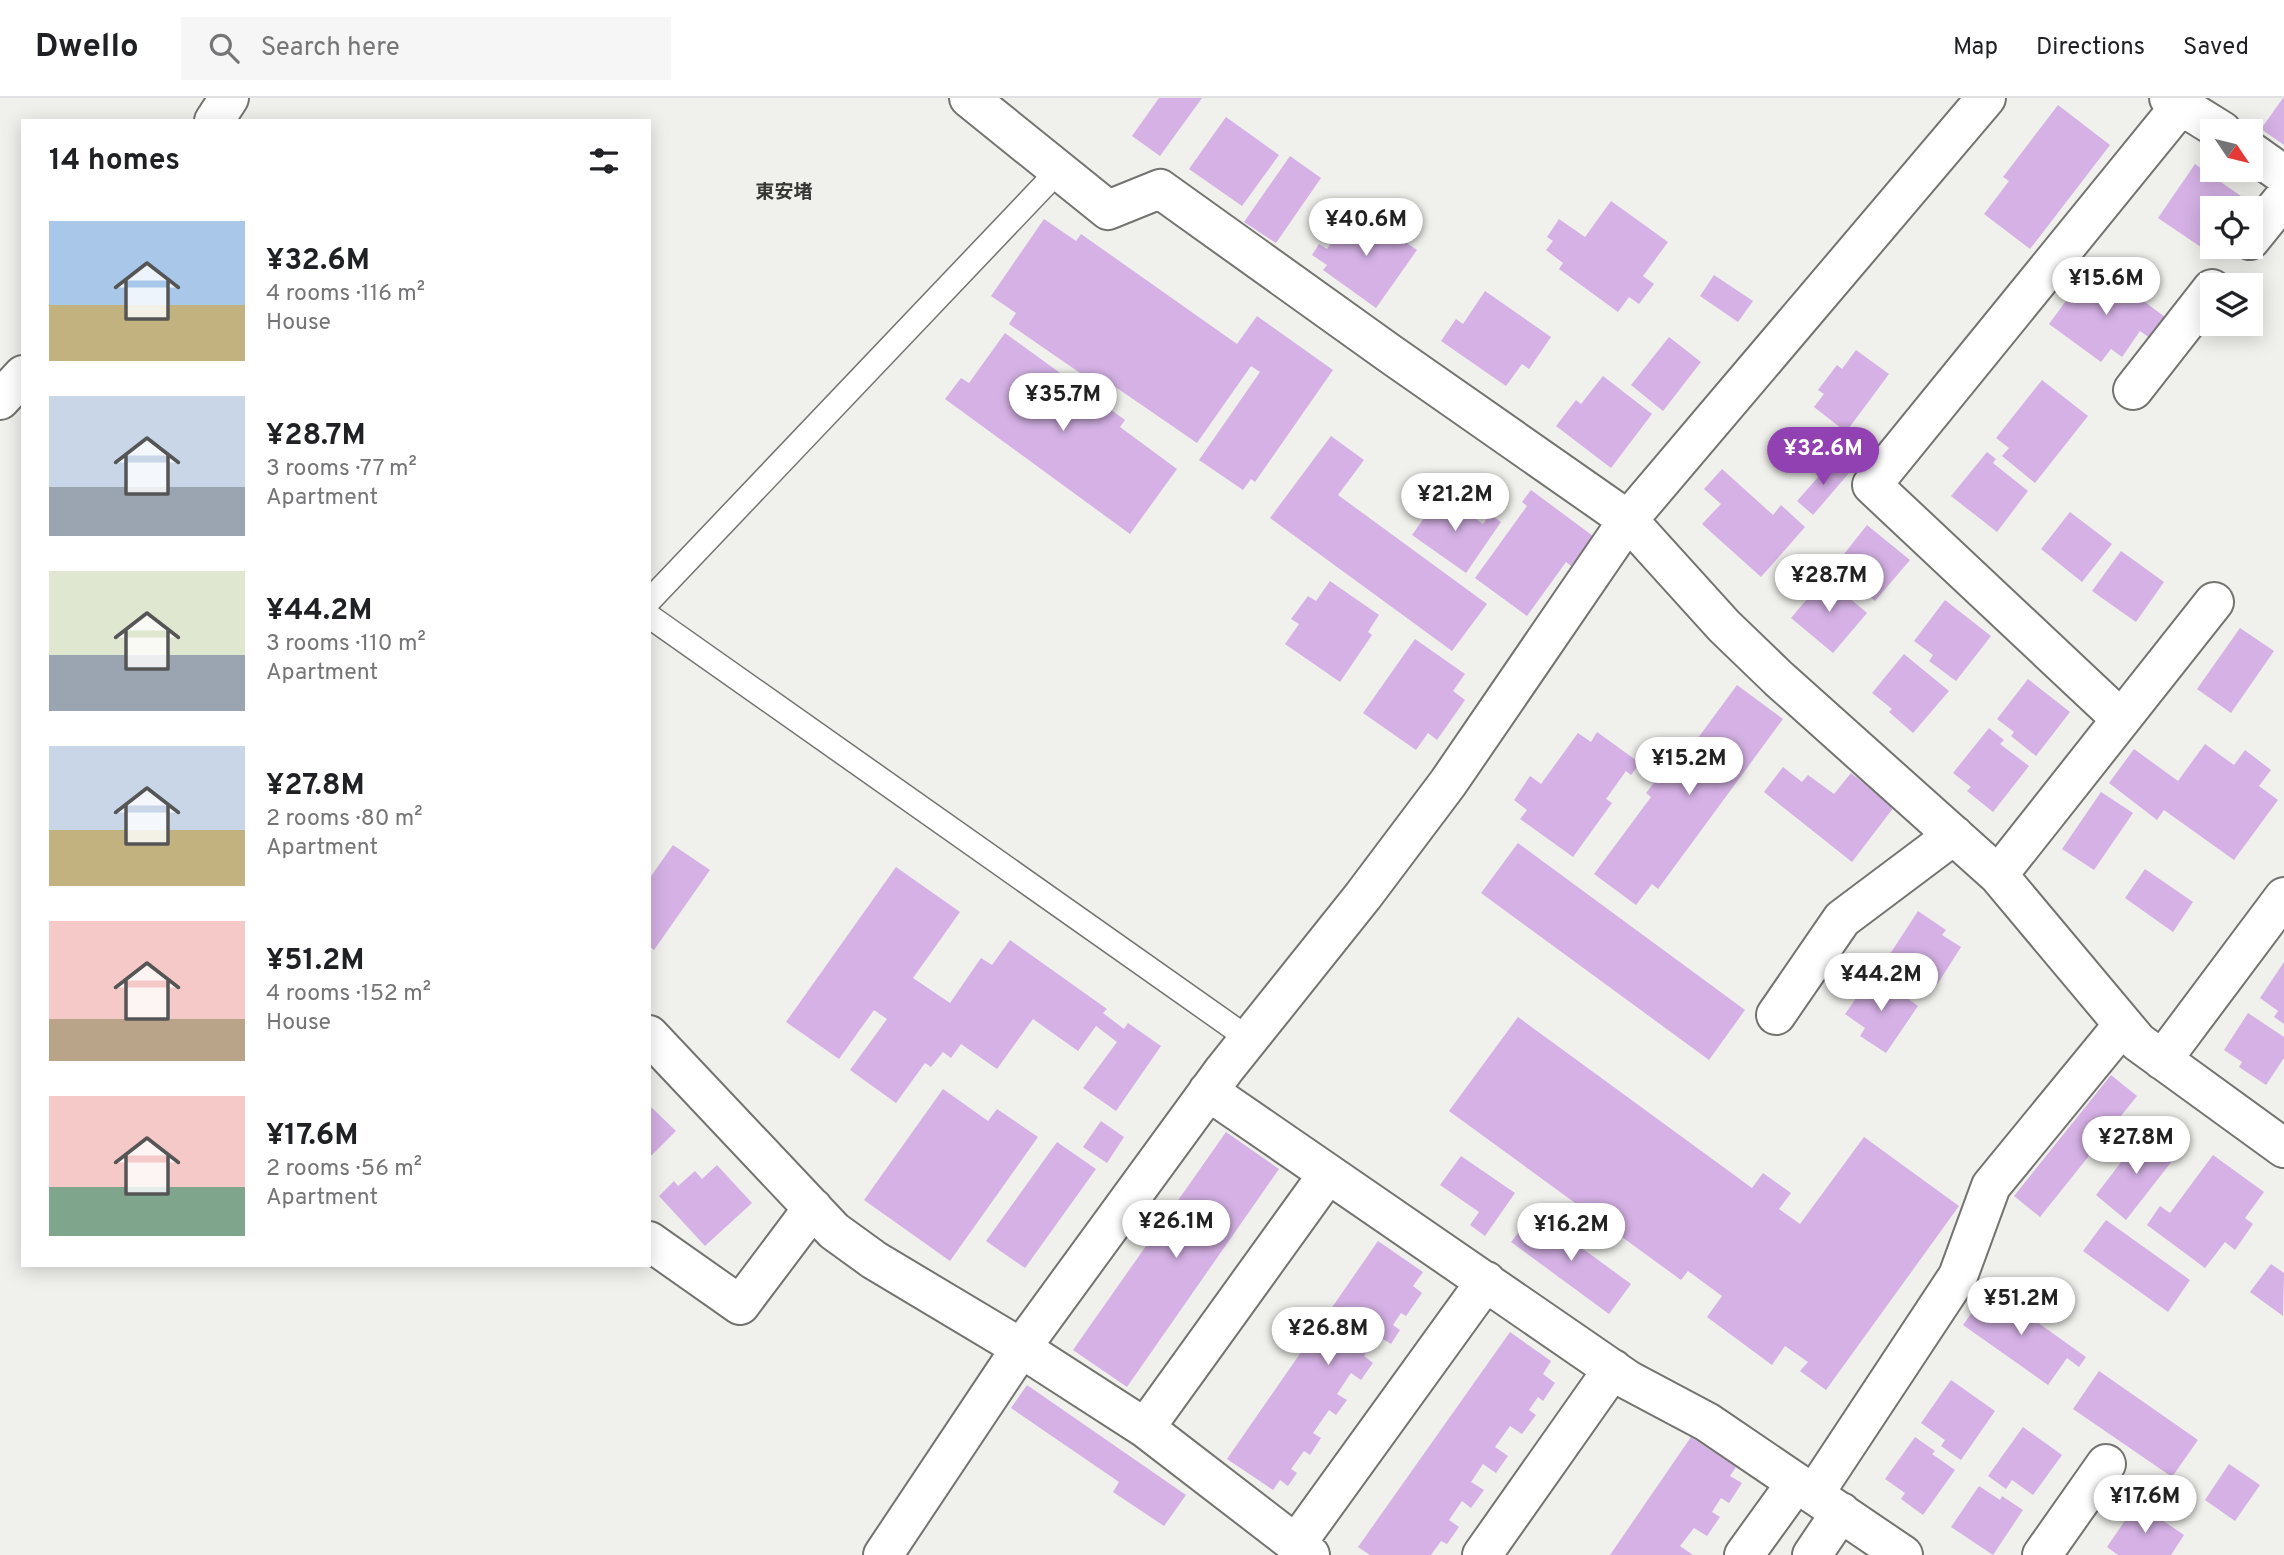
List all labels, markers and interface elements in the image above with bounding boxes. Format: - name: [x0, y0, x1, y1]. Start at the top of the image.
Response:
- search box: [181, 17, 671, 80]
- text: Dwello: [35, 27, 139, 69]
- icon: search: [205, 29, 243, 67]
- text: Search here: [261, 32, 400, 65]
- text: Map: [1953, 33, 1998, 63]
- text: Directions: [2036, 33, 2145, 63]
- text: Saved: [2183, 33, 2249, 63]
- north arrow: [2200, 119, 2263, 182]
- map controls: [2200, 119, 2263, 336]
- icon: filters: [585, 142, 623, 180]
- text: 14 homes: [49, 143, 180, 180]
- district label: 東安堵: [755, 181, 813, 205]
- button: locate: [2200, 196, 2263, 259]
- pin: ¥40.6M: [1309, 198, 1423, 258]
- text: ¥40.6M: [1325, 206, 1407, 235]
- text: ¥32.6M: [266, 243, 370, 280]
- icon: home: [105, 249, 189, 333]
- pin: ¥15.6M: [2049, 258, 2163, 317]
- text: ¥15.6M: [2068, 265, 2144, 294]
- button: layers: [2200, 273, 2263, 336]
- text: 4 rooms · 116 m²: [266, 280, 425, 309]
- text: House: [266, 309, 331, 338]
- pin: ¥35.7M: [1006, 374, 1120, 433]
- text: ¥35.7M: [1025, 381, 1101, 410]
- text: ¥28.7M: [266, 418, 366, 455]
- icon: home: [105, 424, 189, 508]
- pin: ¥32.6M: [1766, 428, 1880, 487]
- text: ¥32.6M: [1783, 435, 1863, 464]
- text: 3 rooms · 77 m²: [266, 455, 417, 484]
- pin: ¥21.2M: [1398, 474, 1512, 533]
- text: ¥21.2M: [1417, 481, 1493, 510]
- text: Apartment: [266, 484, 378, 513]
- pin: ¥28.7M: [1772, 554, 1886, 614]
- text: ¥28.7M: [1791, 562, 1867, 591]
- text: ¥44.2M: [266, 593, 373, 630]
- icon: home: [105, 599, 189, 683]
- text: 3 rooms · 110 m²: [266, 630, 426, 659]
- text: Apartment: [266, 659, 378, 688]
- pin: ¥15.2M: [1632, 738, 1746, 797]
- text: ¥15.2M: [1651, 745, 1727, 774]
- text: ¥27.8M: [266, 768, 365, 805]
- icon: home: [105, 774, 189, 858]
- text: 2 rooms · 80 m²: [266, 805, 423, 834]
- text: Apartment: [266, 834, 378, 863]
- text: ¥51.2M: [266, 943, 365, 980]
- icon: home: [105, 949, 189, 1033]
- pin: ¥44.2M: [1824, 954, 1938, 1013]
- text: ¥44.2M: [1840, 961, 1922, 990]
- text: 4 rooms · 152 m²: [266, 980, 431, 1009]
- text: House: [266, 1009, 331, 1038]
- pin: ¥27.8M: [2079, 1116, 2193, 1176]
- text: ¥17.6M: [266, 1118, 358, 1155]
- icon: home: [105, 1124, 189, 1208]
- text: ¥27.8M: [2098, 1124, 2174, 1153]
- text: 2 rooms · 56 m²: [266, 1155, 422, 1184]
- text: Apartment: [266, 1184, 378, 1213]
- pin: ¥26.1M: [1119, 1200, 1233, 1260]
- pin: ¥16.2M: [1514, 1204, 1628, 1263]
- text: ¥26.1M: [1138, 1208, 1214, 1237]
- text: ¥16.2M: [1533, 1211, 1609, 1240]
- pin: ¥51.2M: [1964, 1278, 2078, 1337]
- text: ¥51.2M: [1983, 1285, 2059, 1314]
- pin: ¥26.8M: [1271, 1308, 1385, 1367]
- text: ¥26.8M: [1288, 1315, 1368, 1344]
- pin: ¥17.6M: [2088, 1476, 2202, 1535]
- text: ¥17.6M: [2110, 1483, 2180, 1512]

